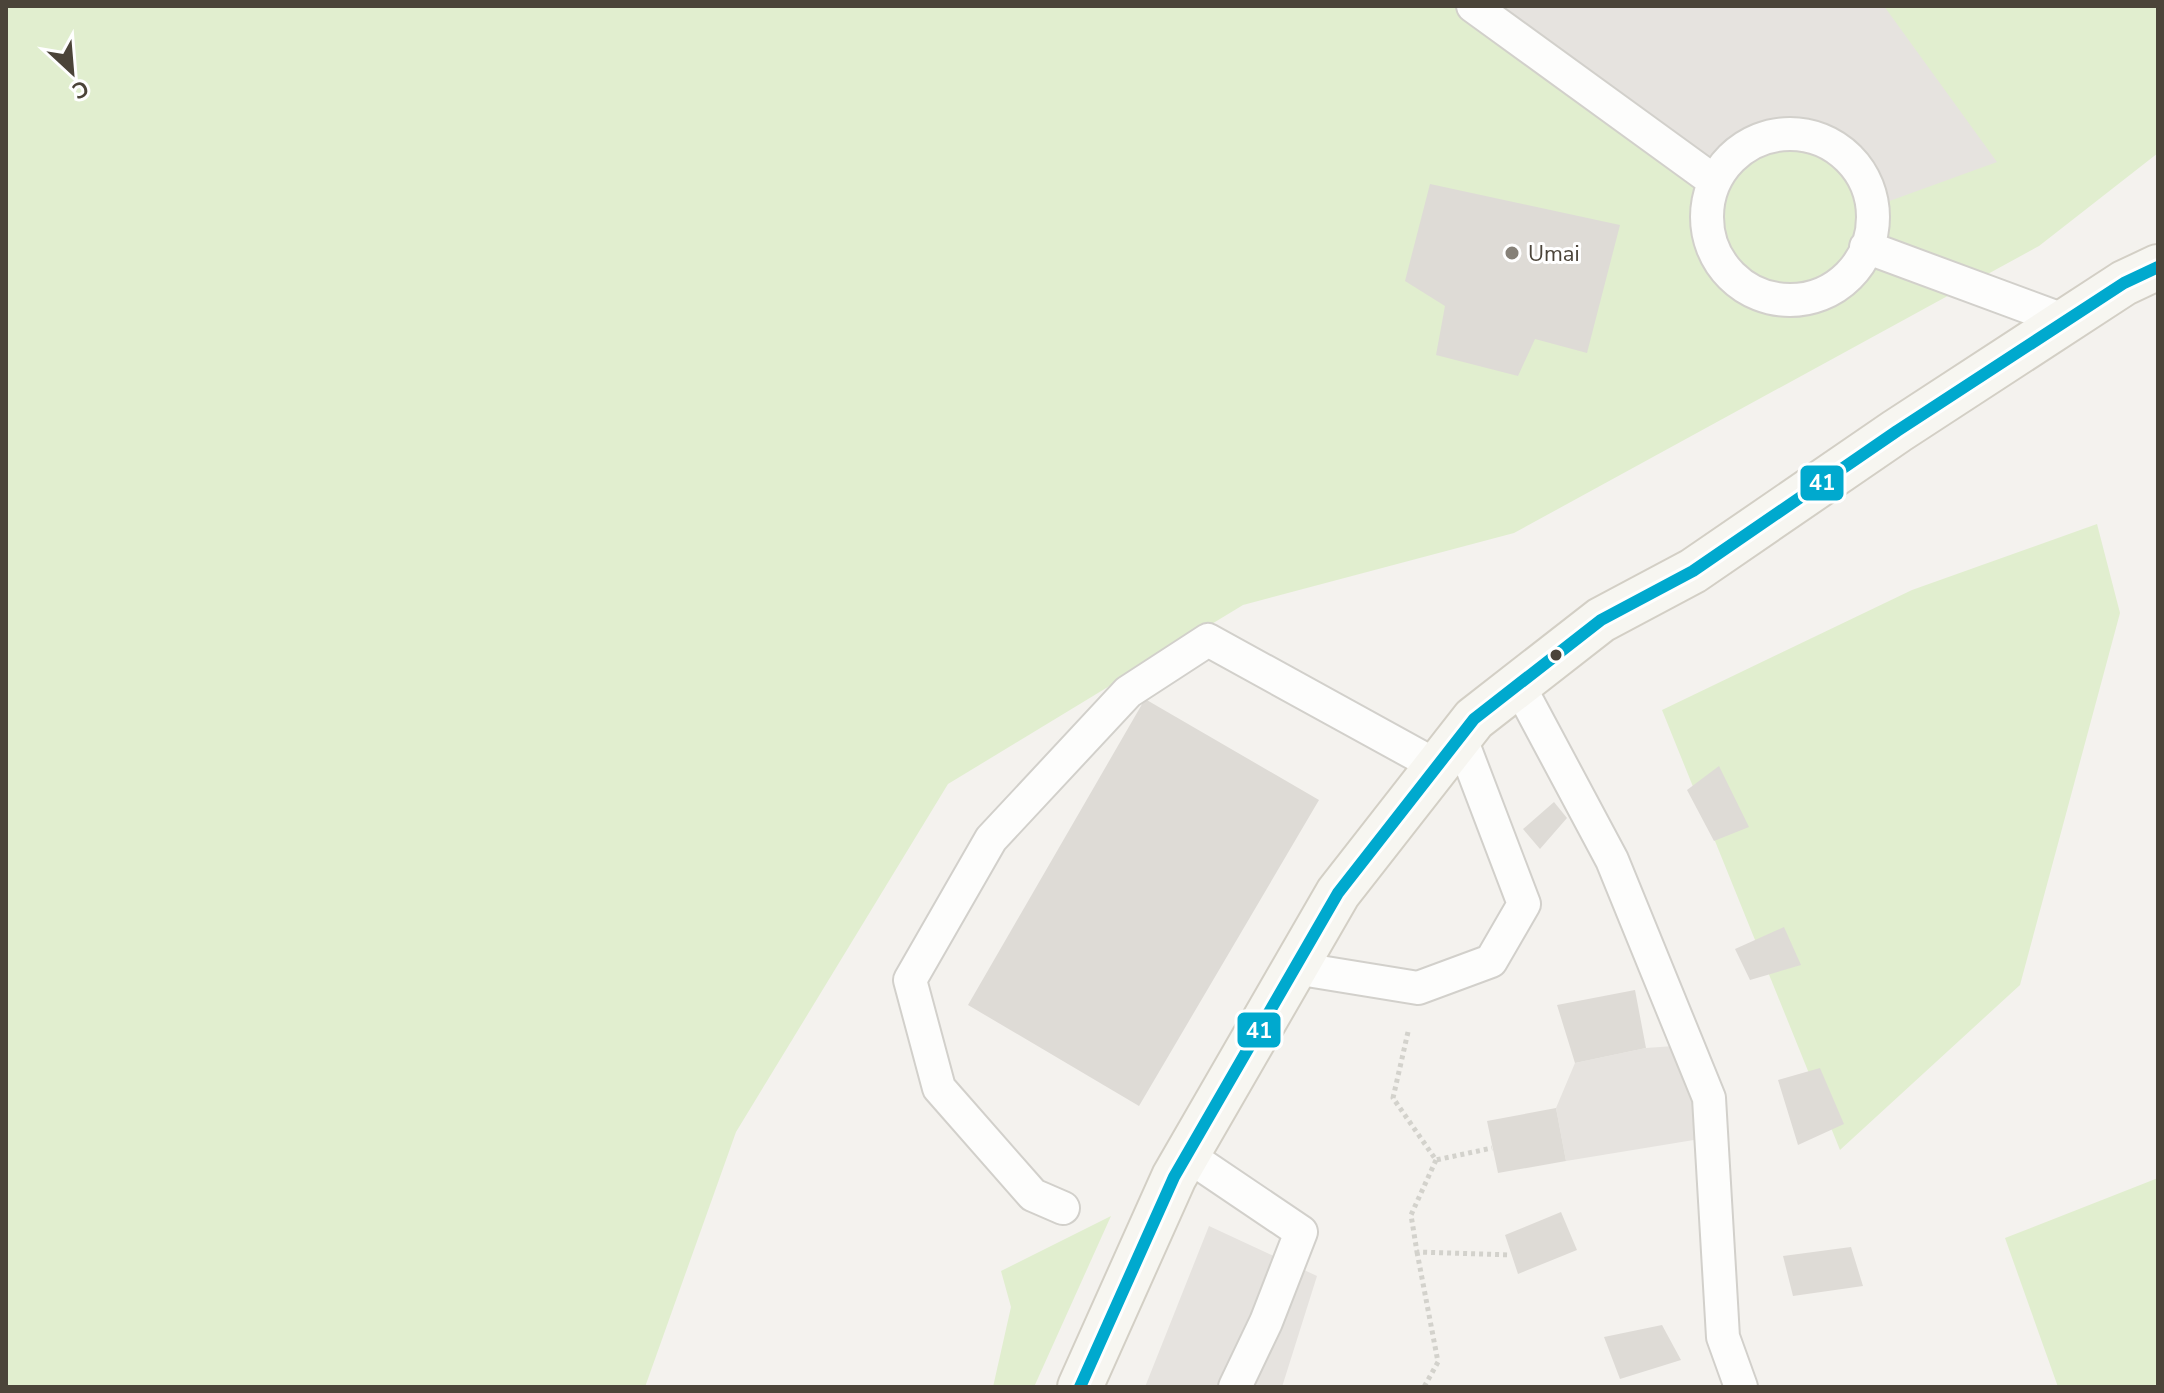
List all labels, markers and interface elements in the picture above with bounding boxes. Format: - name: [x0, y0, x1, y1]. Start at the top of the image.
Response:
- north arrow: [32, 32, 112, 112]
- text: С: [67, 72, 94, 106]
- place label: Umai: [1528, 239, 1580, 269]
- marker: Umai: [1503, 244, 1521, 262]
- line badge: 41: [1799, 464, 1845, 502]
- text: 41: [1809, 468, 1835, 498]
- unlabelled marker: [1548, 647, 1564, 663]
- line badge: 41: [1236, 1011, 1282, 1049]
- text: 41: [1246, 1016, 1272, 1046]

